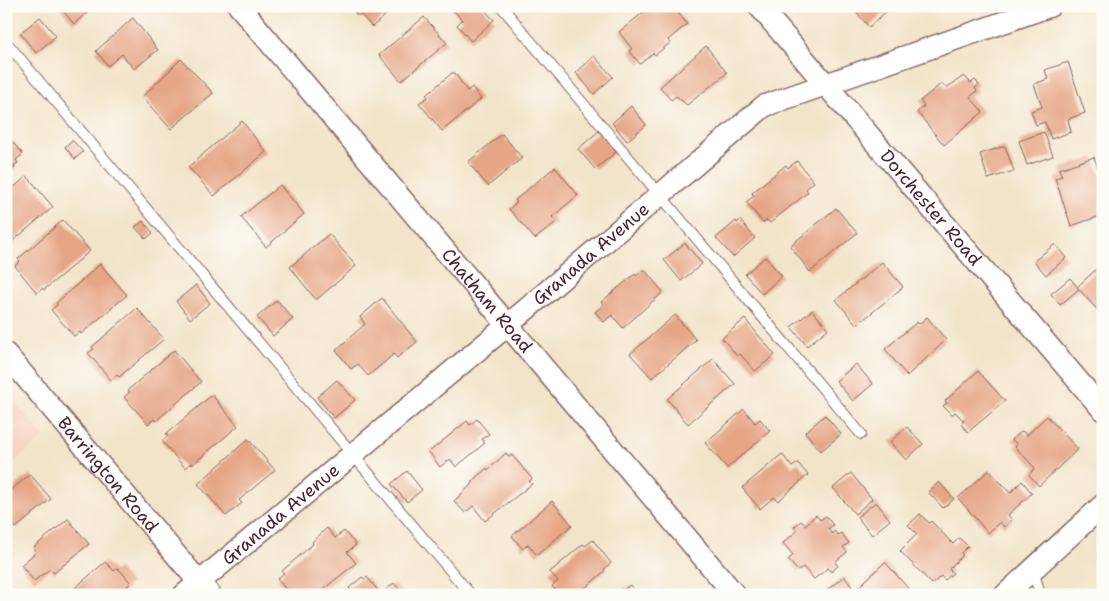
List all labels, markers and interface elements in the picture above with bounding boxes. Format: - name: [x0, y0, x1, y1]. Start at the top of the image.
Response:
- street label: Dorchester Road: [875, 145, 987, 271]
- street label: Granada Avenue: [528, 197, 654, 311]
- street label: Chatham Road: [436, 243, 538, 358]
- street label: Barrington Road: [52, 412, 164, 537]
- street label: Granada Avenue: [217, 458, 345, 570]

